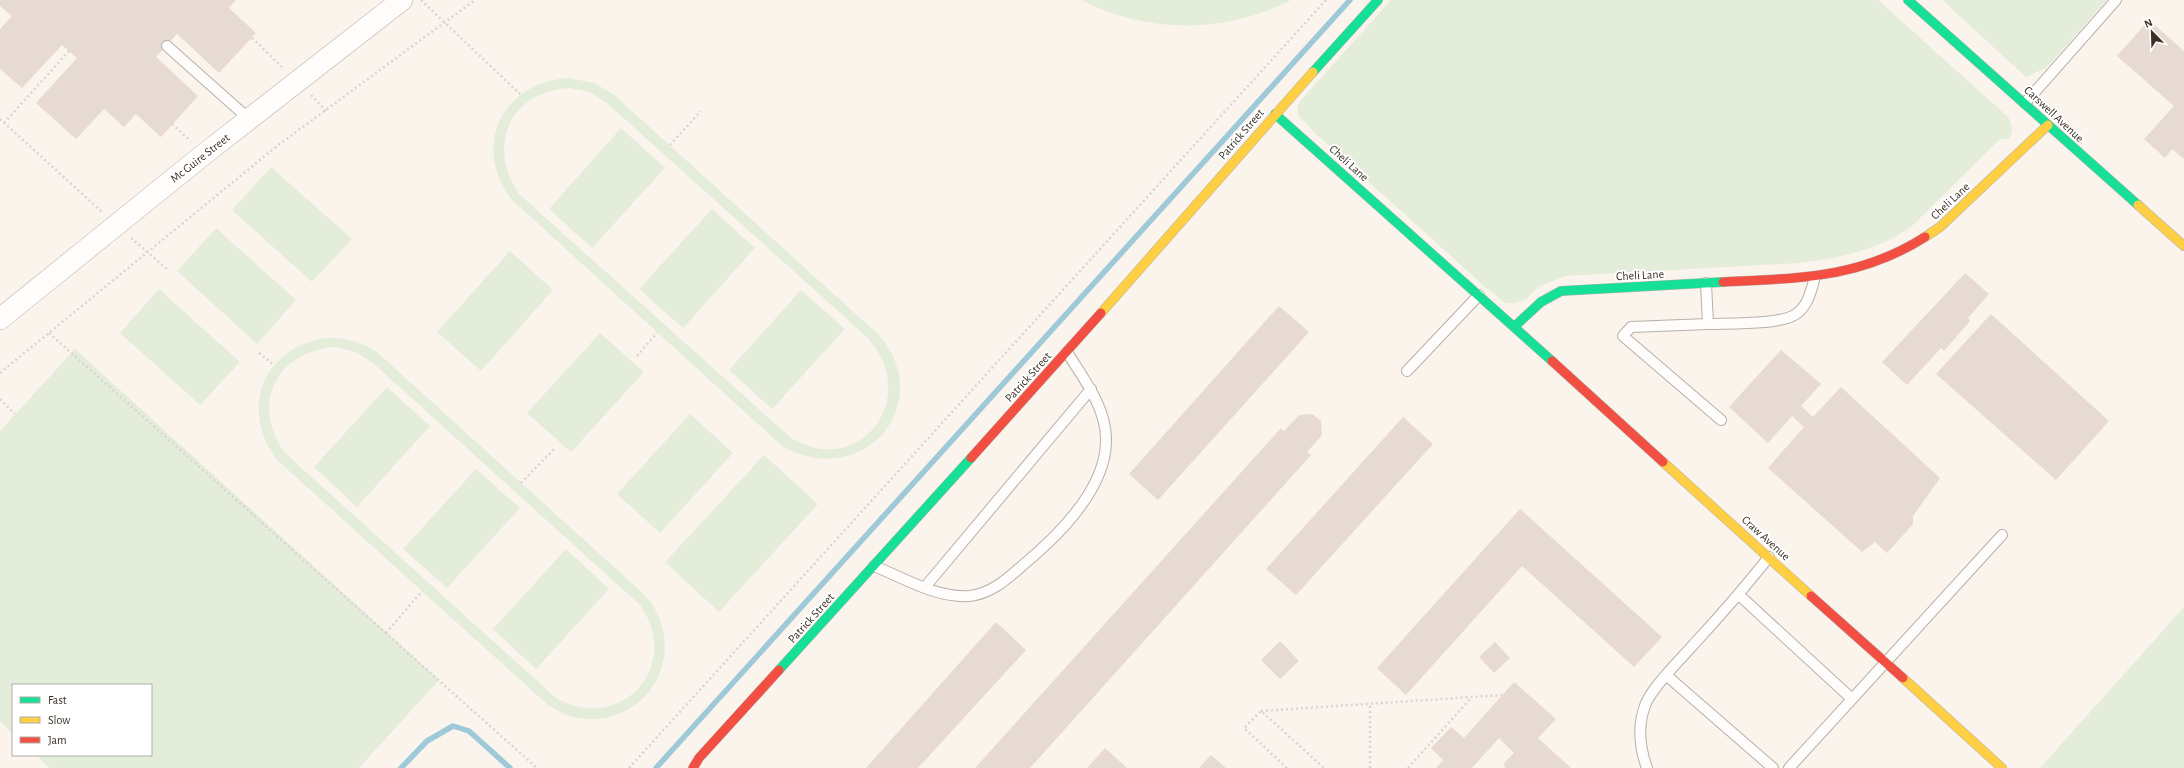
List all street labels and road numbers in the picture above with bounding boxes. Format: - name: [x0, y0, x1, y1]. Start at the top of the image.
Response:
- street label: Carswell Avenue: [2022, 84, 2086, 144]
- street label: Patrick Street: [1216, 106, 1266, 161]
- street label: Mc Guire Street: [168, 131, 232, 185]
- street label: Cheli Lane: [1327, 142, 1371, 184]
- street label: Cheli Lane: [1928, 180, 1972, 222]
- street label: Cheli Lane: [1616, 268, 1664, 282]
- street label: Patrick Street: [1003, 350, 1053, 404]
- street label: Craw Avenue: [1740, 513, 1792, 563]
- street label: Patrick Street: [786, 591, 836, 645]

